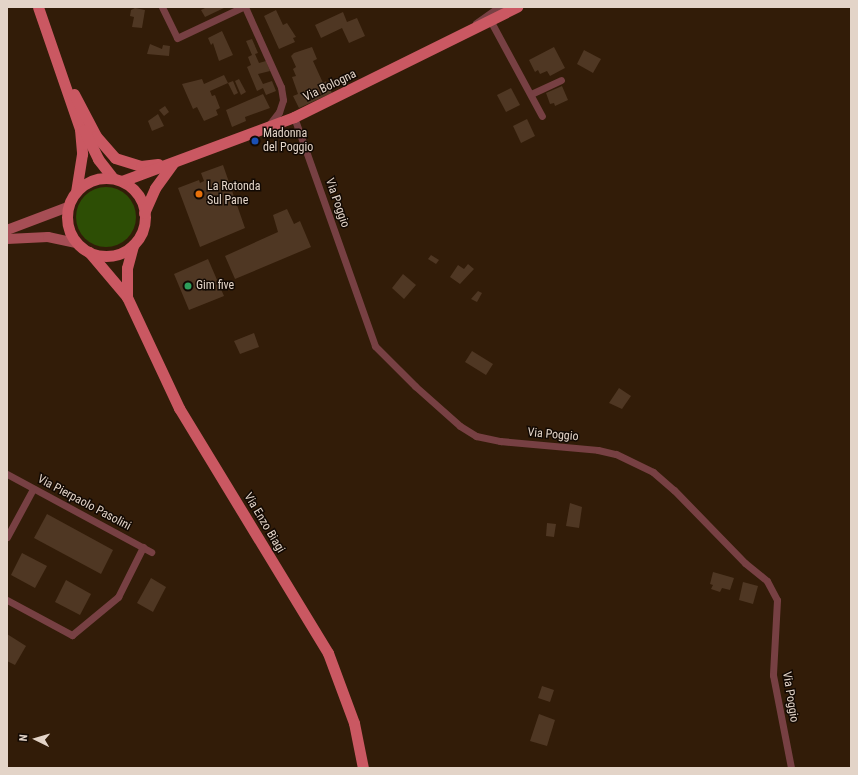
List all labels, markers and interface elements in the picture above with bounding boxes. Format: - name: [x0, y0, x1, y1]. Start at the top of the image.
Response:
- street label: Via Bologna: [301, 67, 359, 105]
- place label: Madonna del Poggio: [263, 127, 313, 155]
- marker: Madonna del Poggio: [250, 136, 260, 146]
- street label: Via Poggio: [322, 176, 352, 230]
- place label: La Rotonda Sul Pane: [207, 180, 261, 208]
- marker: La Rotonda Sul Pane: [194, 189, 204, 199]
- place label: Gim five: [196, 279, 234, 293]
- marker: Gim five: [183, 281, 193, 291]
- street label: Via Poggio: [527, 426, 579, 444]
- street label: Via Pierpaolo Pasolini: [35, 472, 133, 534]
- street label: Via Enzo Biagi: [240, 490, 288, 556]
- street label: Via Poggio: [779, 671, 801, 723]
- north arrow: [16, 719, 56, 759]
- text: N: [17, 734, 30, 742]

